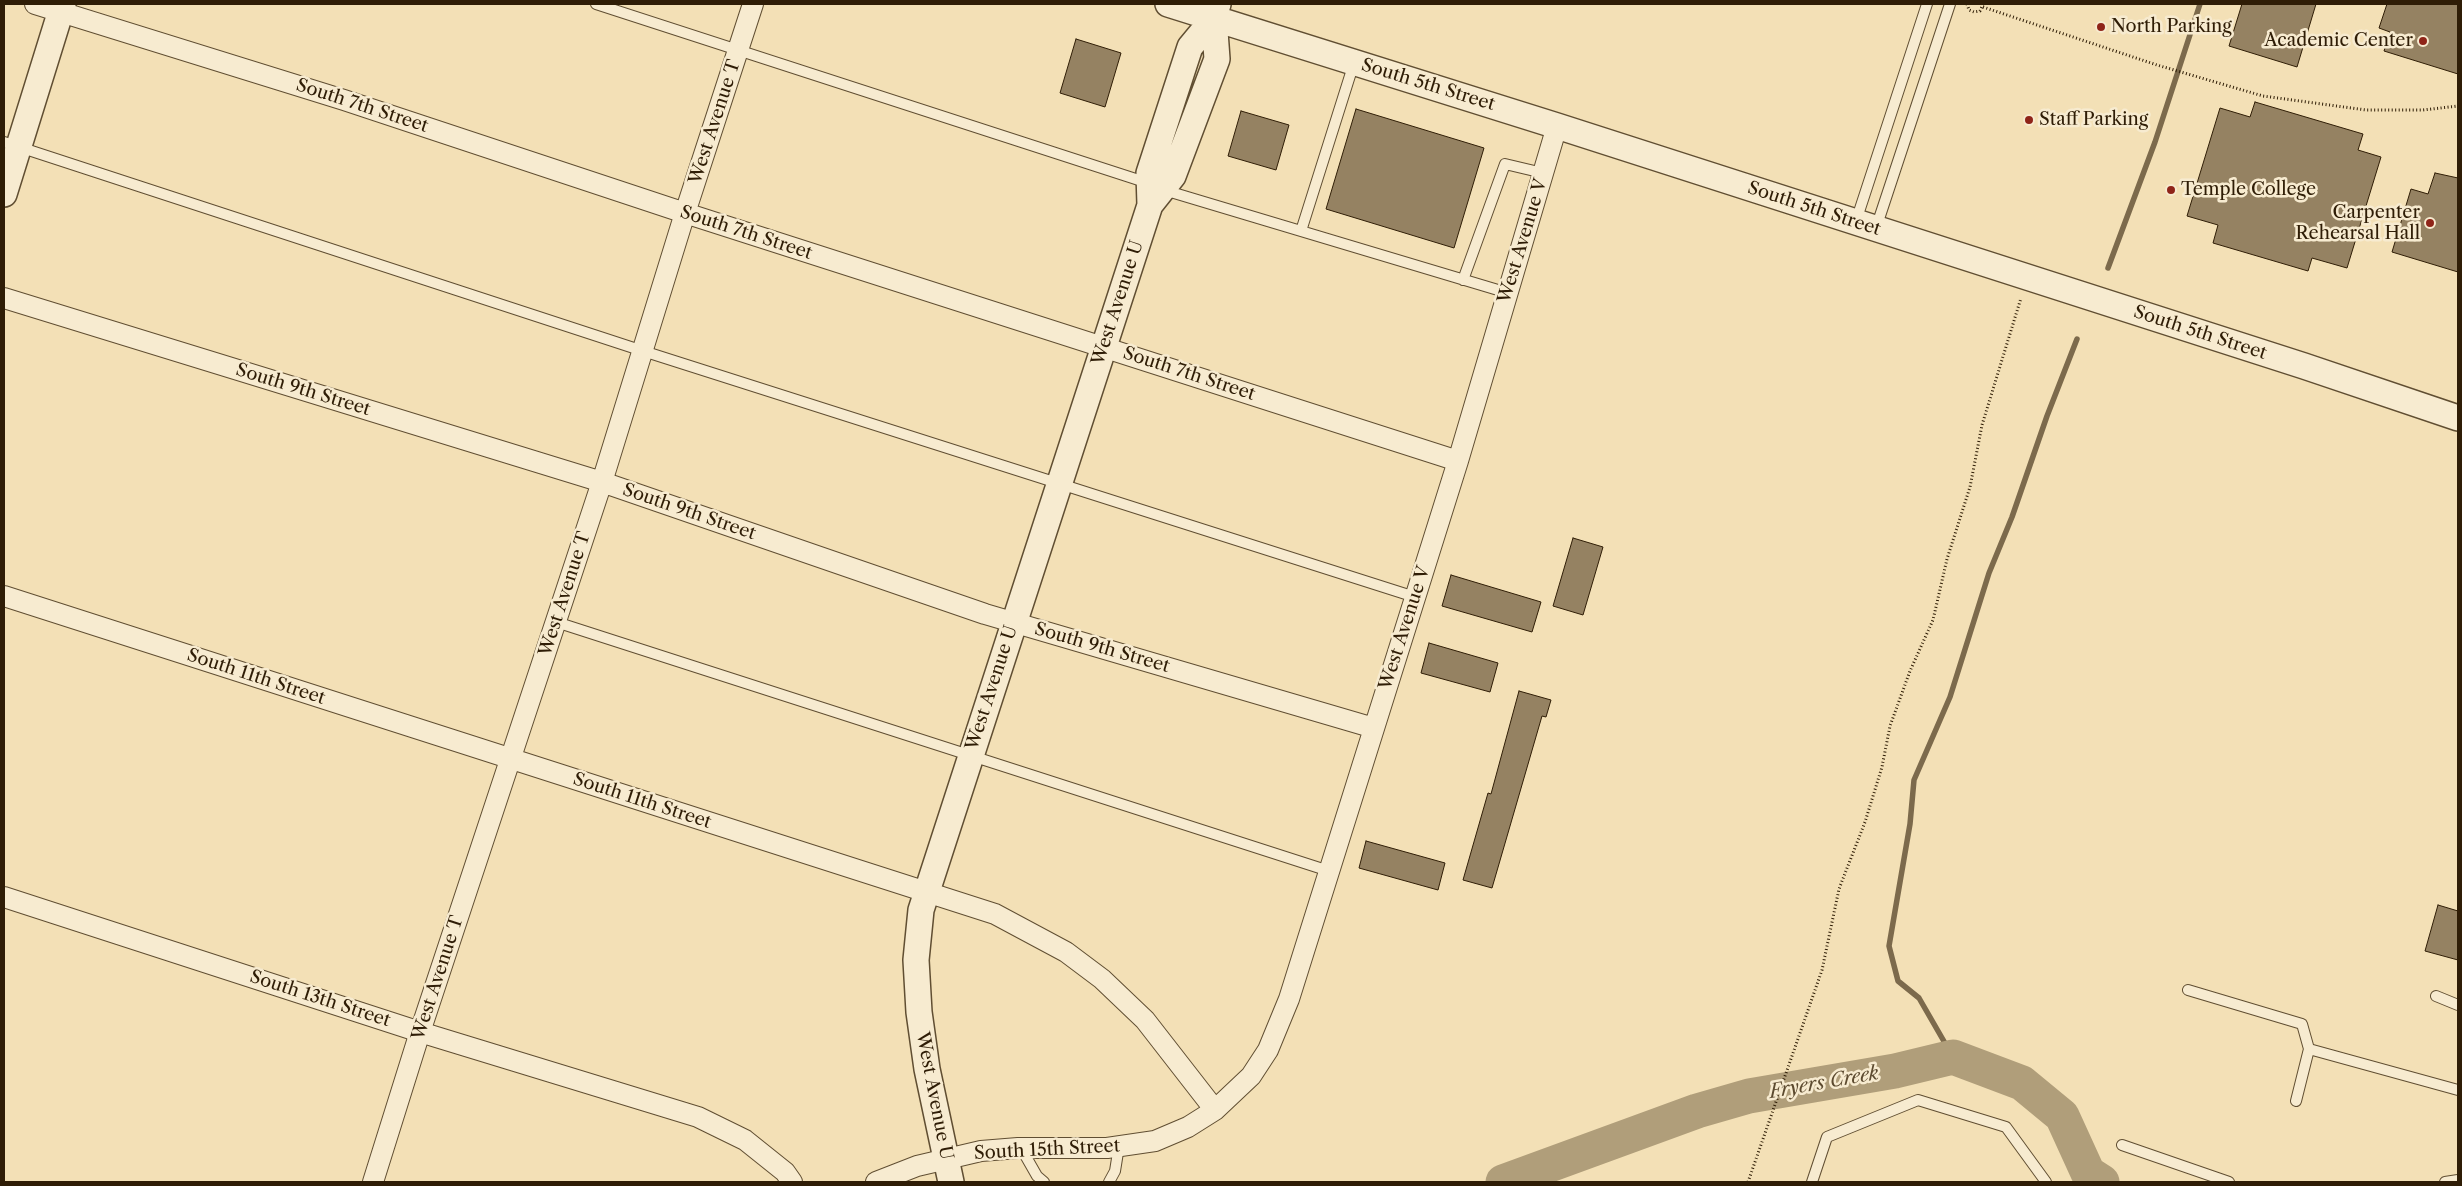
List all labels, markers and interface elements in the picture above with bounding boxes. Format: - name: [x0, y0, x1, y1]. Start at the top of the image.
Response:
- place label: North Parking: [2111, 16, 2232, 38]
- marker: North Parking: [2095, 21, 2107, 33]
- place label: Academic Center: [2264, 30, 2413, 52]
- marker: Academic Center: [2417, 35, 2429, 47]
- street label: South 5th Street: [1359, 54, 1497, 116]
- street label: West Avenue T: [685, 57, 745, 187]
- street label: South 7th Street: [293, 74, 431, 138]
- place label: Staff Parking: [2039, 109, 2148, 131]
- marker: Staff Parking: [2023, 114, 2035, 126]
- street label: West Avenue V: [1494, 176, 1552, 306]
- street label: South 5th Street: [1745, 177, 1883, 241]
- place label: Temple College: [2181, 179, 2316, 201]
- marker: Temple College: [2165, 184, 2177, 196]
- street label: South 7th Street: [677, 201, 815, 265]
- place label: Carpenter Rehearsal Hall: [2295, 202, 2420, 244]
- marker: Carpenter Rehearsal Hall: [2424, 217, 2436, 229]
- street label: West Avenue U: [1088, 238, 1148, 368]
- street label: South 5th Street: [2131, 301, 2269, 365]
- street label: South 7th Street: [1120, 342, 1258, 406]
- street label: South 9th Street: [233, 359, 373, 421]
- street label: South 9th Street: [620, 479, 758, 545]
- street label: West Avenue T: [535, 529, 595, 659]
- street label: West Avenue V: [1375, 563, 1435, 693]
- street label: South 9th Street: [1032, 618, 1172, 678]
- street label: West Avenue U: [962, 623, 1022, 753]
- street label: South 11th Street: [184, 644, 328, 710]
- street label: South 11th Street: [570, 768, 714, 834]
- street label: West Avenue T: [408, 913, 468, 1043]
- street label: South 13th Street: [247, 966, 393, 1032]
- street label: West Avenue U: [911, 1030, 957, 1162]
- water label: Fryers Creek: [1768, 1062, 1880, 1104]
- street label: South 15th Street: [973, 1135, 1121, 1165]

